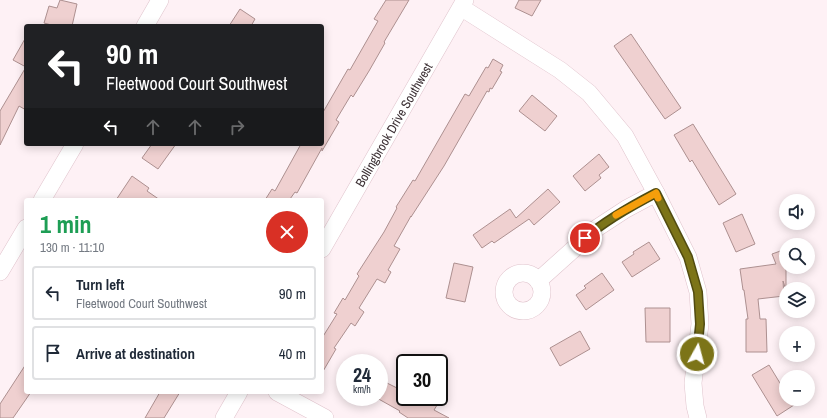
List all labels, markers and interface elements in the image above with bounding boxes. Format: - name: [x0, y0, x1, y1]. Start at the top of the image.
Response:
- text: 90 m: [106, 35, 158, 73]
- icon: left: [40, 40, 92, 92]
- street label: Bollingbrook Drive Southwest: [352, 60, 436, 190]
- text: Fleetwood Court Southwest: [106, 71, 287, 96]
- icon: left: [100, 116, 122, 138]
- icon: ahead: [142, 116, 164, 138]
- icon: ahead: [184, 116, 206, 138]
- icon: right: [226, 116, 248, 138]
- map controls: [779, 194, 815, 406]
- button: sound: [779, 194, 815, 230]
- text: 1 min: [40, 208, 91, 240]
- button: close: [266, 211, 308, 253]
- pin: [568, 221, 602, 255]
- icon: arrive: [574, 227, 596, 249]
- button: search: [779, 238, 815, 274]
- text: 130 m · 11:10: [40, 239, 104, 256]
- text: Turn left: [76, 274, 124, 295]
- icon: left: [42, 282, 64, 304]
- button: layers: [779, 282, 815, 318]
- text: 90 m: [279, 283, 306, 304]
- text: Fleetwood Court Southwest: [76, 295, 207, 312]
- button: +: [779, 326, 815, 362]
- position arrow: [676, 333, 718, 375]
- icon: arrive: [42, 342, 64, 364]
- text: Arrive at destination: [76, 343, 195, 364]
- text: 40 m: [279, 343, 306, 364]
- speed limit sign: 30: [396, 354, 448, 406]
- text: 24: [353, 361, 371, 388]
- button: −: [779, 370, 815, 406]
- text: km/h: [353, 383, 371, 396]

